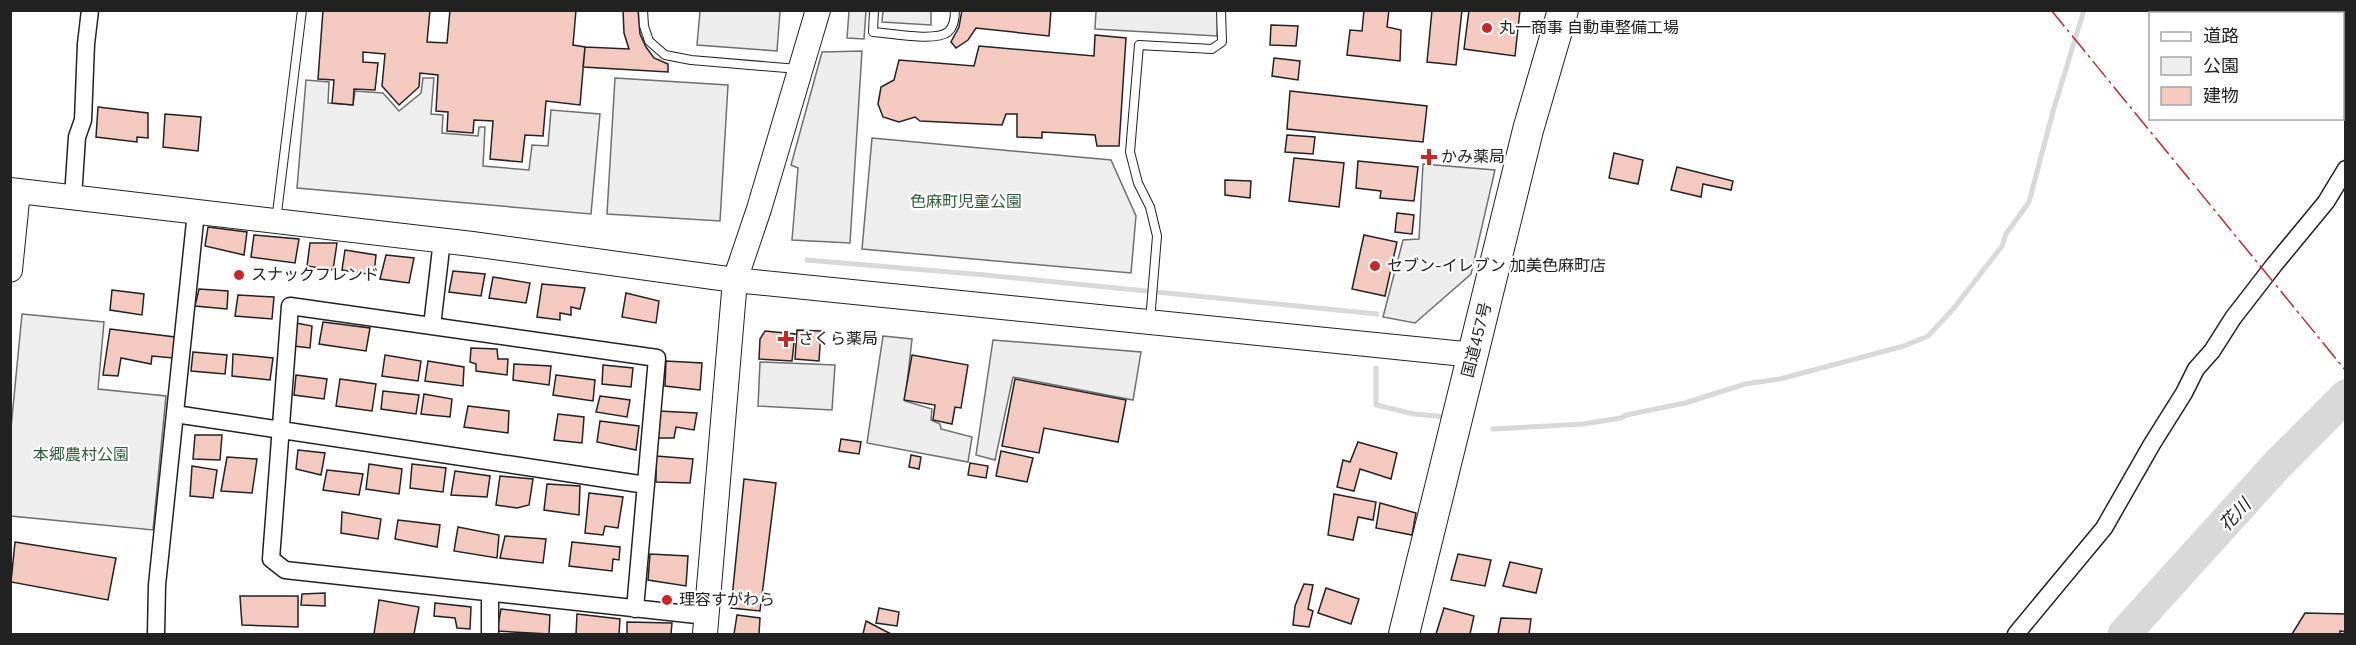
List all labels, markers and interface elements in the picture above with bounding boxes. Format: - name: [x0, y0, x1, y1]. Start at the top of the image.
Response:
- legend: [2149, 12, 2344, 120]
- place label: 丸一商事 自動車整備工場: [1499, 17, 1679, 39]
- marker: 丸一商事 自動車整備工場: [1480, 21, 1494, 35]
- text: 道路: [2203, 24, 2239, 48]
- text: 公園: [2203, 54, 2239, 78]
- text: 建物: [2203, 84, 2239, 108]
- place label: かみ薬局: [1441, 146, 1505, 168]
- marker: かみ薬局: [1422, 150, 1436, 164]
- park label: 色麻町児童公園: [910, 191, 1022, 213]
- place label: セブン-イレブン 加美色麻町店: [1387, 255, 1606, 277]
- marker: セブン-イレブン 加美色麻町店: [1368, 259, 1382, 273]
- place label: スナックフレンド: [251, 264, 379, 286]
- marker: スナックフレンド: [232, 268, 246, 282]
- street label: 国道457号: [1457, 300, 1497, 380]
- place label: さくら薬局: [798, 328, 878, 350]
- marker: さくら薬局: [779, 332, 793, 346]
- park label: 本郷農村公園: [33, 444, 129, 466]
- water label: 花川: [2214, 492, 2257, 536]
- place label: 理容すがわら: [679, 589, 775, 611]
- marker: 理容すがわら: [660, 593, 674, 607]

